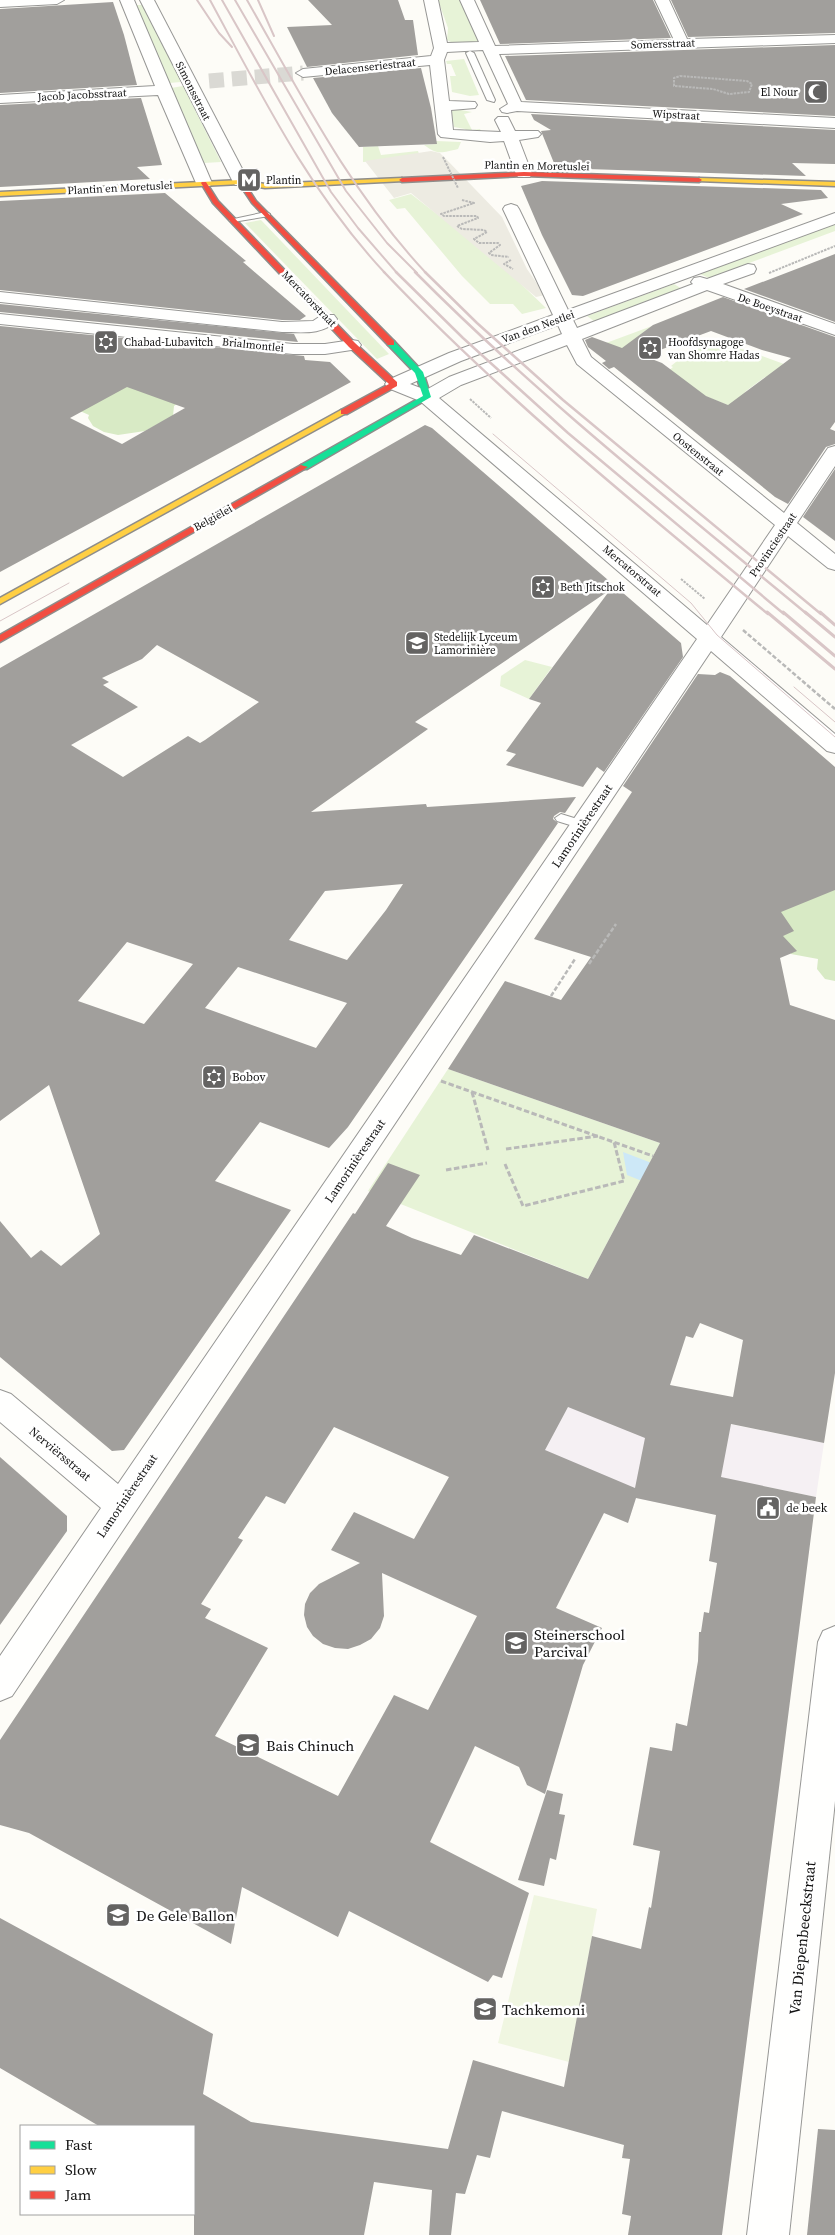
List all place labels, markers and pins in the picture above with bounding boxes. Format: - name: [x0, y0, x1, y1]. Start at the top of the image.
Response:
- mosque icon: El Nour: [803, 79, 829, 105]
- place label: El Nour: [761, 85, 798, 100]
- metro station icon: Plantin: [236, 167, 262, 193]
- place label: Plantin: [266, 173, 302, 188]
- synagogue icon: Chabad-Lubavitch: [93, 329, 119, 355]
- place label: Chabad-Lubavitch: [124, 335, 214, 350]
- synagogue icon: Hoofdsynagoge van Shomre Hadas: [637, 335, 663, 361]
- place label: Hoofdsynagoge van Shomre Hadas: [668, 335, 760, 363]
- synagogue icon: Beth Jitschok: [530, 574, 556, 600]
- place label: Beth Jitschok: [560, 580, 626, 595]
- school or university icon: Stedelijk Lyceum Lamorinière: [404, 630, 430, 656]
- place label: Stedelijk Lyceum Lamorinière: [434, 630, 518, 658]
- synagogue icon: Bobov: [201, 1064, 227, 1090]
- place label: Bobov: [232, 1069, 266, 1085]
- public building icon: de beek: [755, 1495, 781, 1521]
- place label: de beek: [786, 1500, 828, 1516]
- place label: Steinerschool Parcival: [534, 1624, 625, 1662]
- school or university icon: Steinerschool Parcival: [503, 1630, 529, 1656]
- school or university icon: Bais Chinuch: [235, 1732, 261, 1758]
- place label: Bais Chinuch: [266, 1735, 354, 1756]
- school or university icon: De Gele Ballon: [105, 1902, 131, 1928]
- place label: De Gele Ballon: [136, 1905, 234, 1926]
- school or university icon: Tachkemoni: [472, 1996, 498, 2022]
- place label: Tachkemoni: [502, 1999, 585, 2020]

